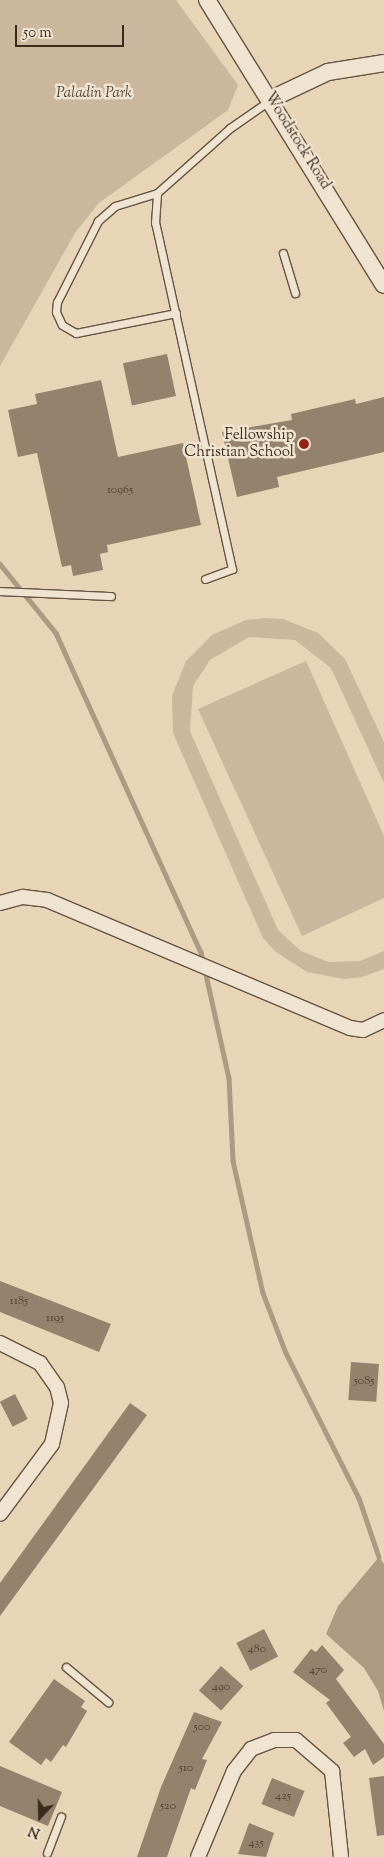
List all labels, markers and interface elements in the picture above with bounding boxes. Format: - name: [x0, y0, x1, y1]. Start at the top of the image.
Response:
- scale bar: [18, 15, 126, 47]
- text: 50 m: [23, 23, 52, 44]
- park label: Paladin Park: [56, 85, 132, 103]
- street label: Woodstock Road: [260, 89, 334, 193]
- place label: Fellowship Christian School: [184, 426, 294, 461]
- marker: Fellowship Christian School: [298, 438, 310, 450]
- house number: 10965: [107, 484, 133, 498]
- house number: 1185: [10, 1295, 28, 1309]
- house number: 1195: [46, 1312, 64, 1326]
- house number: 5085: [354, 1375, 374, 1389]
- house number: 480: [248, 1643, 266, 1657]
- house number: 470: [309, 1664, 327, 1678]
- house number: 490: [212, 1681, 230, 1695]
- house number: 500: [194, 1721, 210, 1735]
- house number: 510: [179, 1762, 193, 1776]
- house number: 425: [275, 1790, 291, 1804]
- north arrow: [15, 1792, 65, 1842]
- house number: 520: [160, 1800, 176, 1814]
- text: N: [26, 1820, 43, 1842]
- house number: 435: [249, 1837, 263, 1851]

